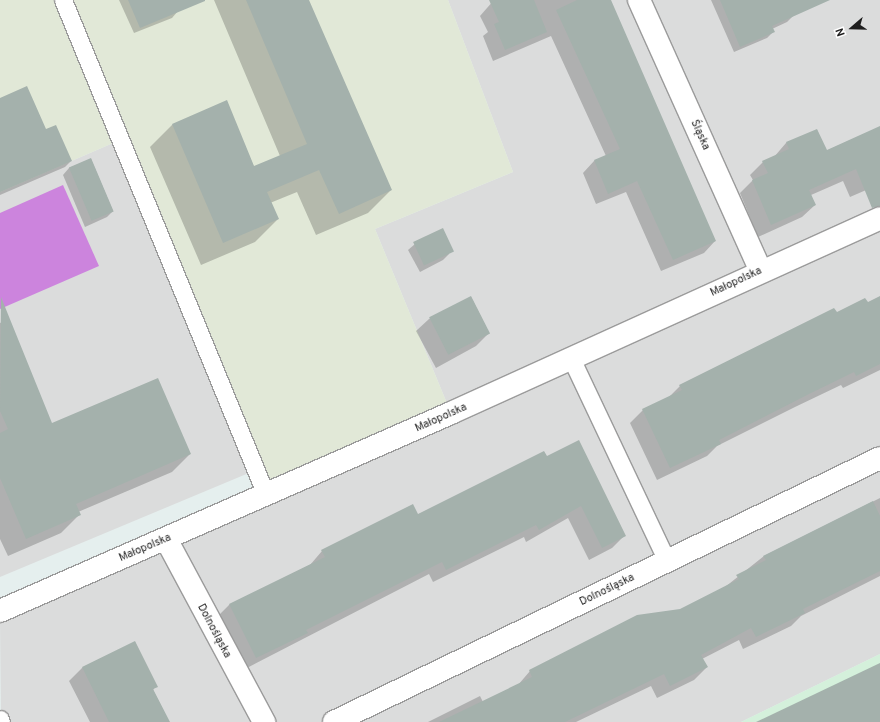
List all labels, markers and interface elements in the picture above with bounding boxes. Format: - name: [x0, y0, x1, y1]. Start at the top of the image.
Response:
- north arrow: [832, 8, 872, 48]
- text: N: [833, 26, 849, 38]
- street label: Śląska: [688, 118, 712, 152]
- street label: Małopolska: [708, 264, 764, 300]
- street label: Małopolska: [413, 401, 469, 435]
- street label: Małopolska: [117, 531, 173, 565]
- street label: Dolnośląska: [577, 571, 637, 609]
- street label: Dolnośląska: [194, 602, 234, 660]

